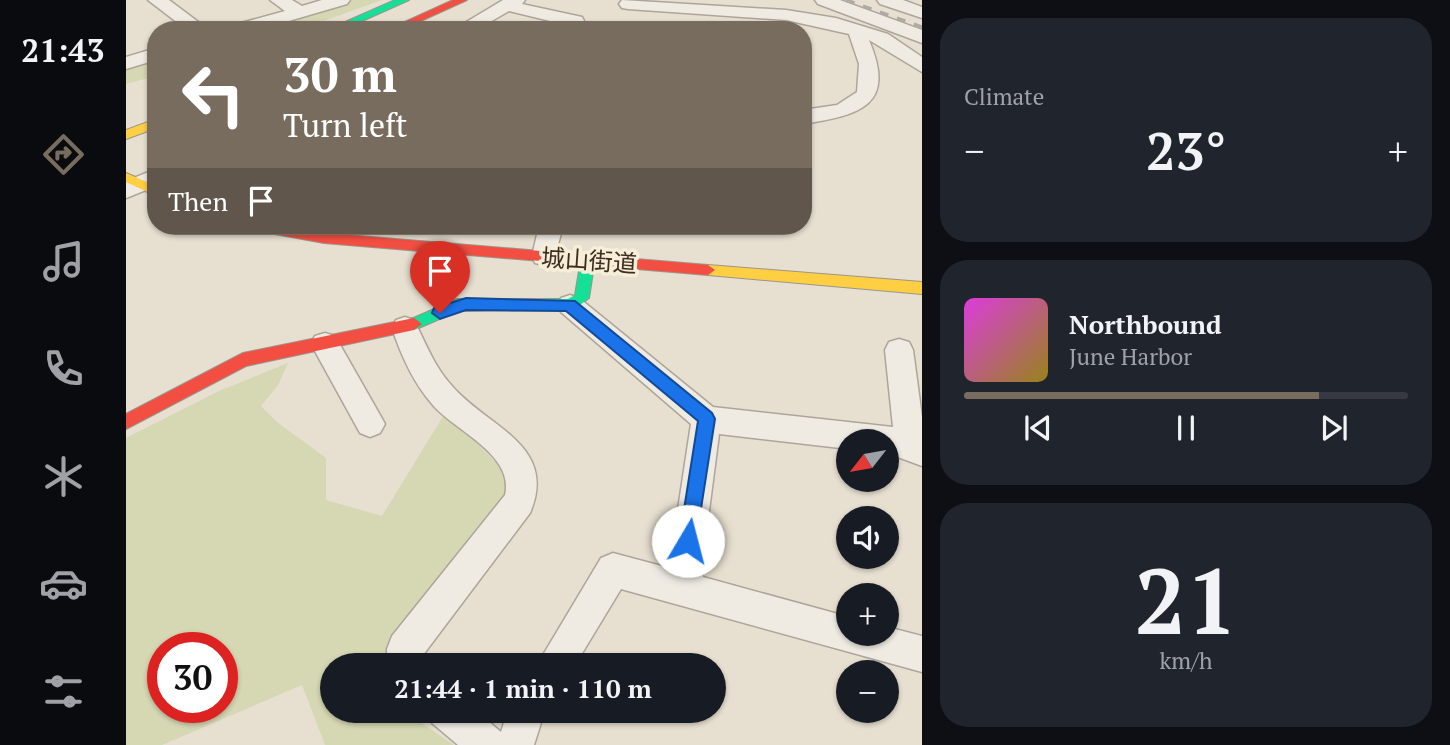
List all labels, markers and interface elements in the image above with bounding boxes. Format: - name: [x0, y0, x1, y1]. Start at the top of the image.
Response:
- text: 21:43: [21, 29, 105, 71]
- text: 30 m: [283, 41, 397, 106]
- icon: left: [168, 49, 259, 140]
- text: Climate: [964, 81, 1044, 112]
- text: Turn left: [283, 104, 407, 146]
- text: 23°: [1146, 116, 1226, 185]
- text: −: [964, 126, 984, 176]
- text: +: [1388, 126, 1408, 176]
- icon: directions: [39, 130, 88, 179]
- icon: arrive: [242, 182, 280, 220]
- text: Then: [168, 184, 228, 218]
- icon: music: [39, 237, 88, 286]
- pin: [410, 241, 470, 313]
- street label: 城山街道: [540, 241, 638, 279]
- icon: arrive: [421, 252, 459, 290]
- text: Northbound: [1069, 307, 1222, 341]
- text: June Harbor: [1069, 341, 1192, 372]
- icon: phone: [39, 344, 88, 393]
- icon: previous: [1019, 409, 1057, 447]
- icon: pause: [1167, 409, 1205, 447]
- icon: next: [1315, 409, 1353, 447]
- north arrow: [836, 429, 900, 492]
- map controls: [836, 429, 899, 723]
- icon: climate: [39, 452, 88, 501]
- position arrow: [651, 504, 725, 578]
- button: sound: [836, 506, 899, 569]
- text: 21: [1135, 539, 1237, 660]
- icon: car: [39, 559, 88, 608]
- button: +: [836, 583, 899, 646]
- speed limit sign: 30: [147, 632, 238, 723]
- text: km/h: [1159, 645, 1213, 676]
- button: −: [836, 660, 899, 723]
- icon: filters: [39, 667, 88, 716]
- text: 21:44 · 1 min · 110 m: [394, 671, 652, 705]

